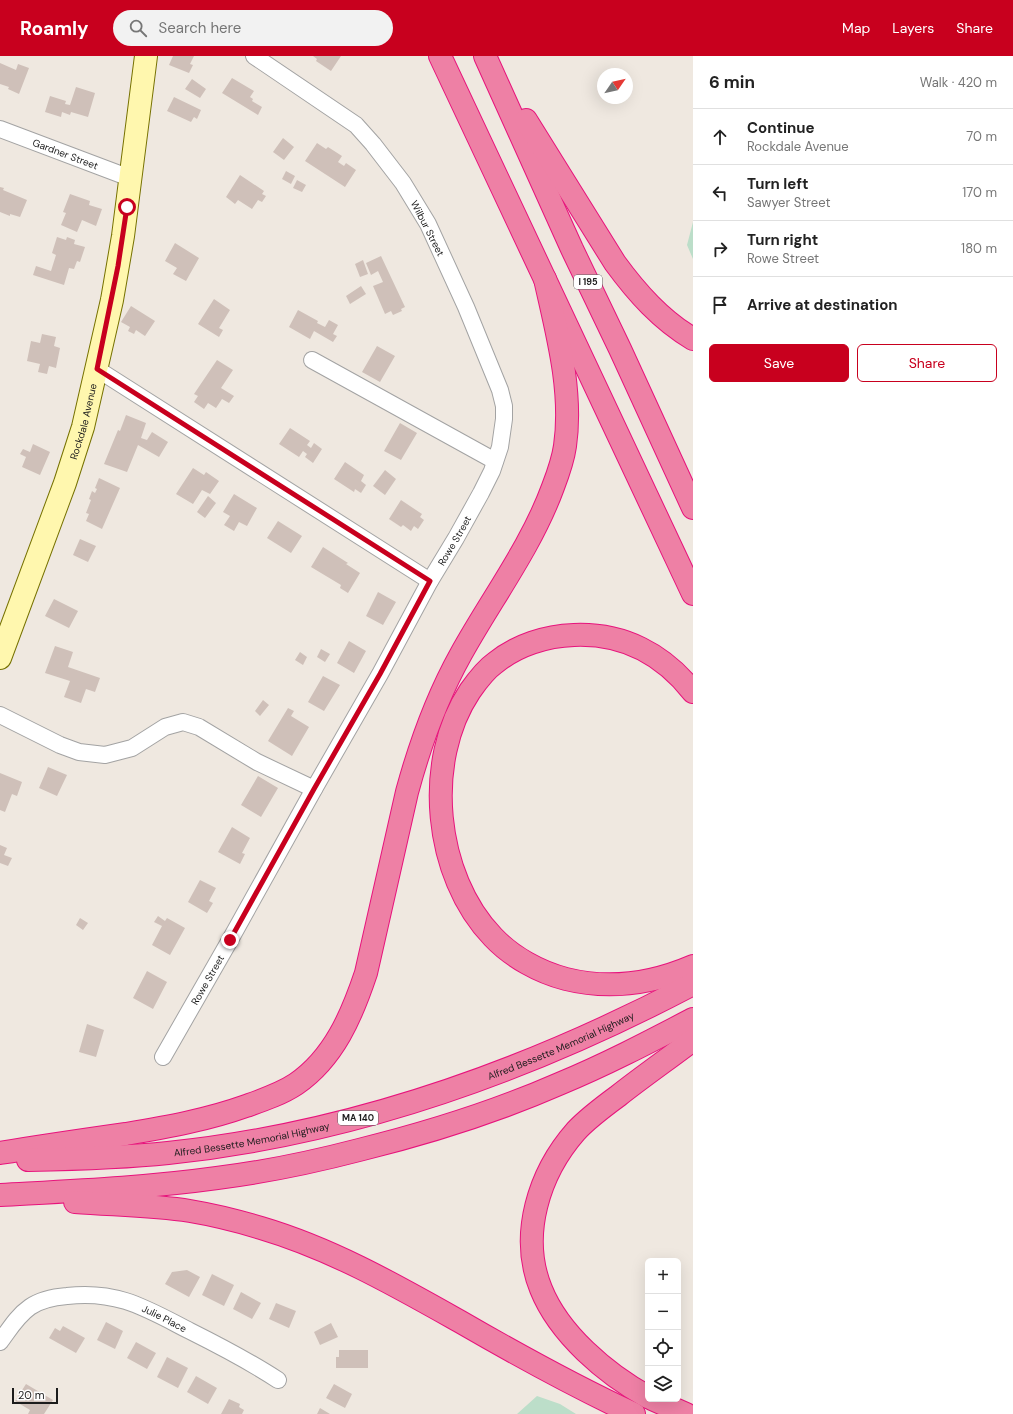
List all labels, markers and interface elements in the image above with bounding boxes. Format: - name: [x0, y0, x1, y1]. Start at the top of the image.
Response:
- search box: [113, 10, 393, 46]
- text: Roamly: [20, 16, 89, 41]
- icon: search: [127, 17, 149, 39]
- text: Search here: [159, 18, 241, 38]
- text: Map: [842, 19, 870, 37]
- text: Layers: [892, 19, 934, 37]
- text: Share: [956, 19, 993, 37]
- north arrow: [597, 68, 633, 104]
- text: 6 min: [709, 71, 755, 93]
- text: Walk · 420 m: [920, 74, 997, 91]
- text: Continue: [747, 118, 815, 138]
- icon: ahead: [709, 126, 731, 148]
- text: 70 m: [966, 128, 997, 145]
- street label: Gardner Street: [31, 136, 100, 172]
- text: Rockdale Avenue: [747, 138, 849, 155]
- text: Turn left: [747, 174, 808, 194]
- icon: left: [709, 182, 731, 204]
- text: 170 m: [962, 184, 997, 201]
- text: Sawyer Street: [747, 194, 831, 211]
- route start: [118, 198, 136, 216]
- street label: Wilbur Street: [408, 198, 447, 258]
- text: Turn right: [747, 230, 818, 250]
- icon: right: [709, 238, 731, 260]
- text: 180 m: [961, 240, 997, 257]
- text: Rowe Street: [747, 250, 819, 267]
- road number: I 195: [574, 275, 602, 289]
- icon: arrive: [709, 294, 731, 316]
- text: Arrive at destination: [747, 295, 898, 315]
- button: Save: [709, 344, 849, 382]
- button: Share: [857, 344, 997, 382]
- street label: Rockdale Avenue: [67, 382, 100, 461]
- street label: Rowe Street: [435, 513, 474, 568]
- route end: [221, 931, 239, 949]
- street label: Rowe Street: [188, 953, 227, 1007]
- street label: Alfred Bessette Memorial Highway: [486, 1009, 637, 1083]
- road number: MA 140: [338, 1111, 378, 1125]
- street label: Alfred Bessette Memorial Highway: [173, 1119, 331, 1159]
- map controls: [645, 1258, 681, 1402]
- button: +: [645, 1258, 681, 1294]
- button: −: [645, 1294, 681, 1330]
- street label: Julie Place: [140, 1302, 189, 1335]
- button: locate: [645, 1330, 681, 1366]
- button: layers: [645, 1366, 681, 1402]
- scale bar: [12, 1386, 58, 1405]
- text: 20 m: [18, 1388, 44, 1402]

